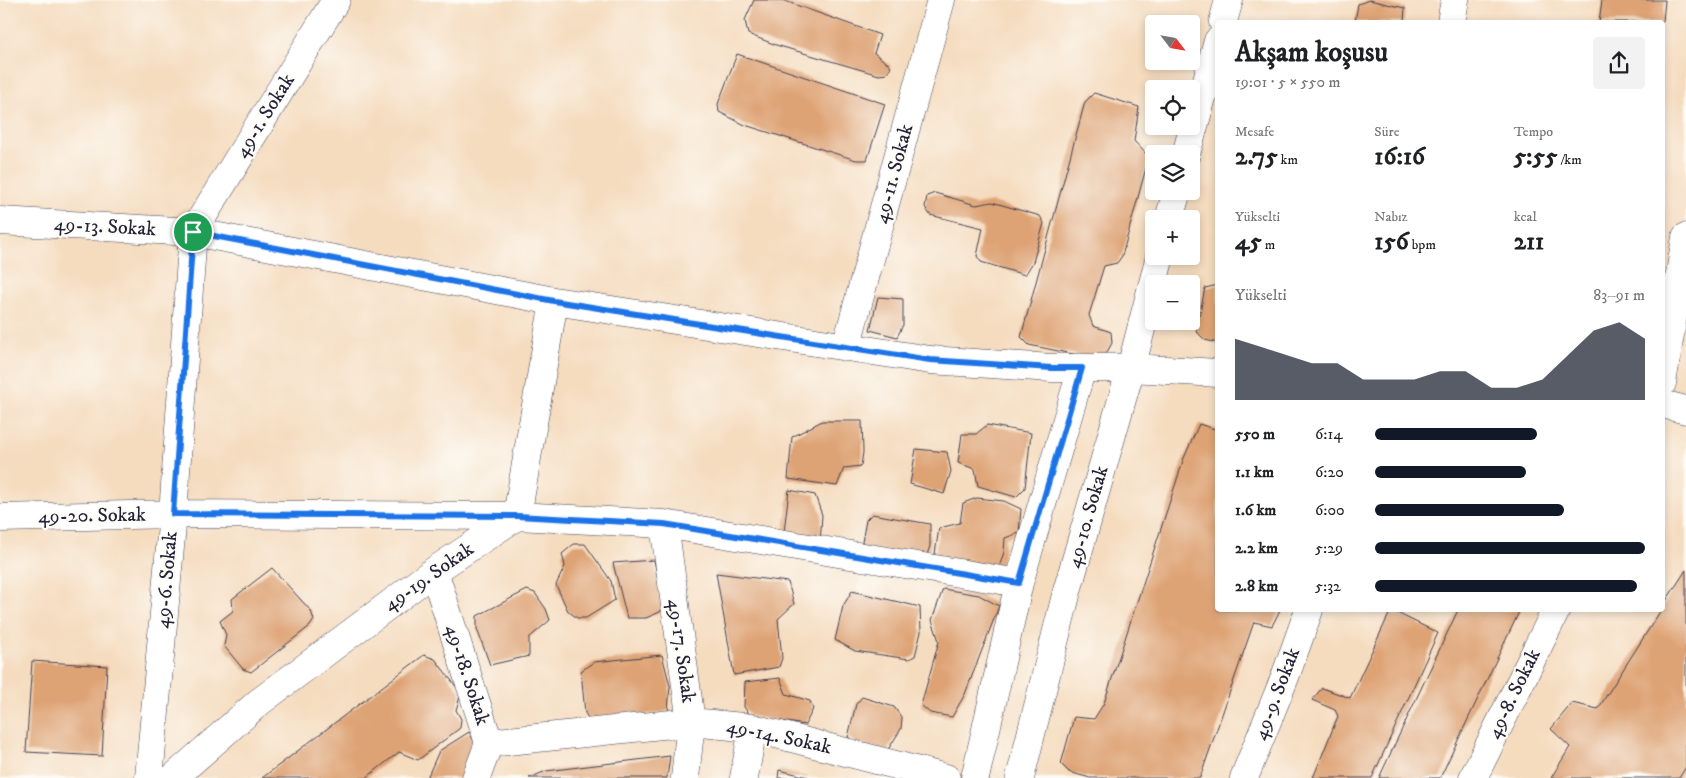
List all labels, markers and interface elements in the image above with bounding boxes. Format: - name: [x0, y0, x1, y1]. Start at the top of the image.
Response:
- north arrow: [1145, 15, 1200, 70]
- map controls: [1145, 15, 1200, 330]
- text: Akşam koşusu: [1235, 35, 1388, 70]
- button: share: [1593, 37, 1645, 89]
- street label: 49-1. Sokak: [229, 69, 301, 163]
- text: 19:01 · 5 × 550 m: [1235, 72, 1341, 92]
- button: locate: [1145, 80, 1200, 135]
- street label: 49-11. Sokak: [869, 122, 919, 226]
- text: Mesafe: [1235, 123, 1274, 141]
- text: Süre: [1374, 123, 1399, 141]
- text: Tempo: [1514, 123, 1553, 141]
- text: 2.75: [1235, 141, 1278, 172]
- text: 16:16: [1374, 141, 1425, 172]
- text: 5:55: [1514, 141, 1557, 172]
- button: layers: [1145, 145, 1200, 200]
- text: km: [1278, 151, 1298, 169]
- text: /km: [1557, 151, 1582, 169]
- text: Yükselti: [1235, 208, 1280, 226]
- text: Nabız: [1374, 208, 1408, 226]
- text: kcal: [1514, 208, 1537, 226]
- button: +: [1145, 210, 1200, 265]
- pin: [172, 211, 214, 253]
- street label: 49-13. Sokak: [53, 212, 157, 242]
- icon: arrive: [179, 218, 207, 246]
- text: 45: [1235, 226, 1262, 257]
- text: 156: [1374, 226, 1409, 257]
- text: 211: [1514, 226, 1544, 257]
- text: m: [1262, 236, 1275, 254]
- text: bpm: [1409, 236, 1436, 254]
- button: −: [1145, 275, 1200, 330]
- text: Yükselti: [1235, 285, 1287, 305]
- text: 83–91 m: [1593, 285, 1645, 305]
- text: 550 m: [1235, 424, 1275, 444]
- text: 6:14: [1315, 424, 1343, 444]
- text: 1.1 km: [1235, 462, 1274, 482]
- text: 6:20: [1315, 462, 1344, 482]
- street label: 49-10. Sokak: [1061, 463, 1115, 571]
- text: 1.6 km: [1235, 500, 1276, 520]
- text: 6:00: [1315, 500, 1345, 520]
- street label: 49-20. Sokak: [38, 503, 146, 529]
- street label: 49-6. Sokak: [150, 530, 184, 630]
- street label: 49-19. Sokak: [379, 537, 479, 617]
- text: 2.2 km: [1235, 538, 1278, 558]
- text: 5:29: [1315, 538, 1343, 558]
- text: 2.8 km: [1235, 576, 1278, 596]
- text: 5:32: [1315, 576, 1341, 596]
- street label: 49-17. Sokak: [661, 597, 701, 705]
- street label: 49-18. Sokak: [439, 621, 495, 729]
- street label: 49-9. Sokak: [1248, 644, 1306, 744]
- street label: 49-8. Sokak: [1481, 645, 1547, 743]
- street label: 49-14. Sokak: [724, 714, 834, 760]

